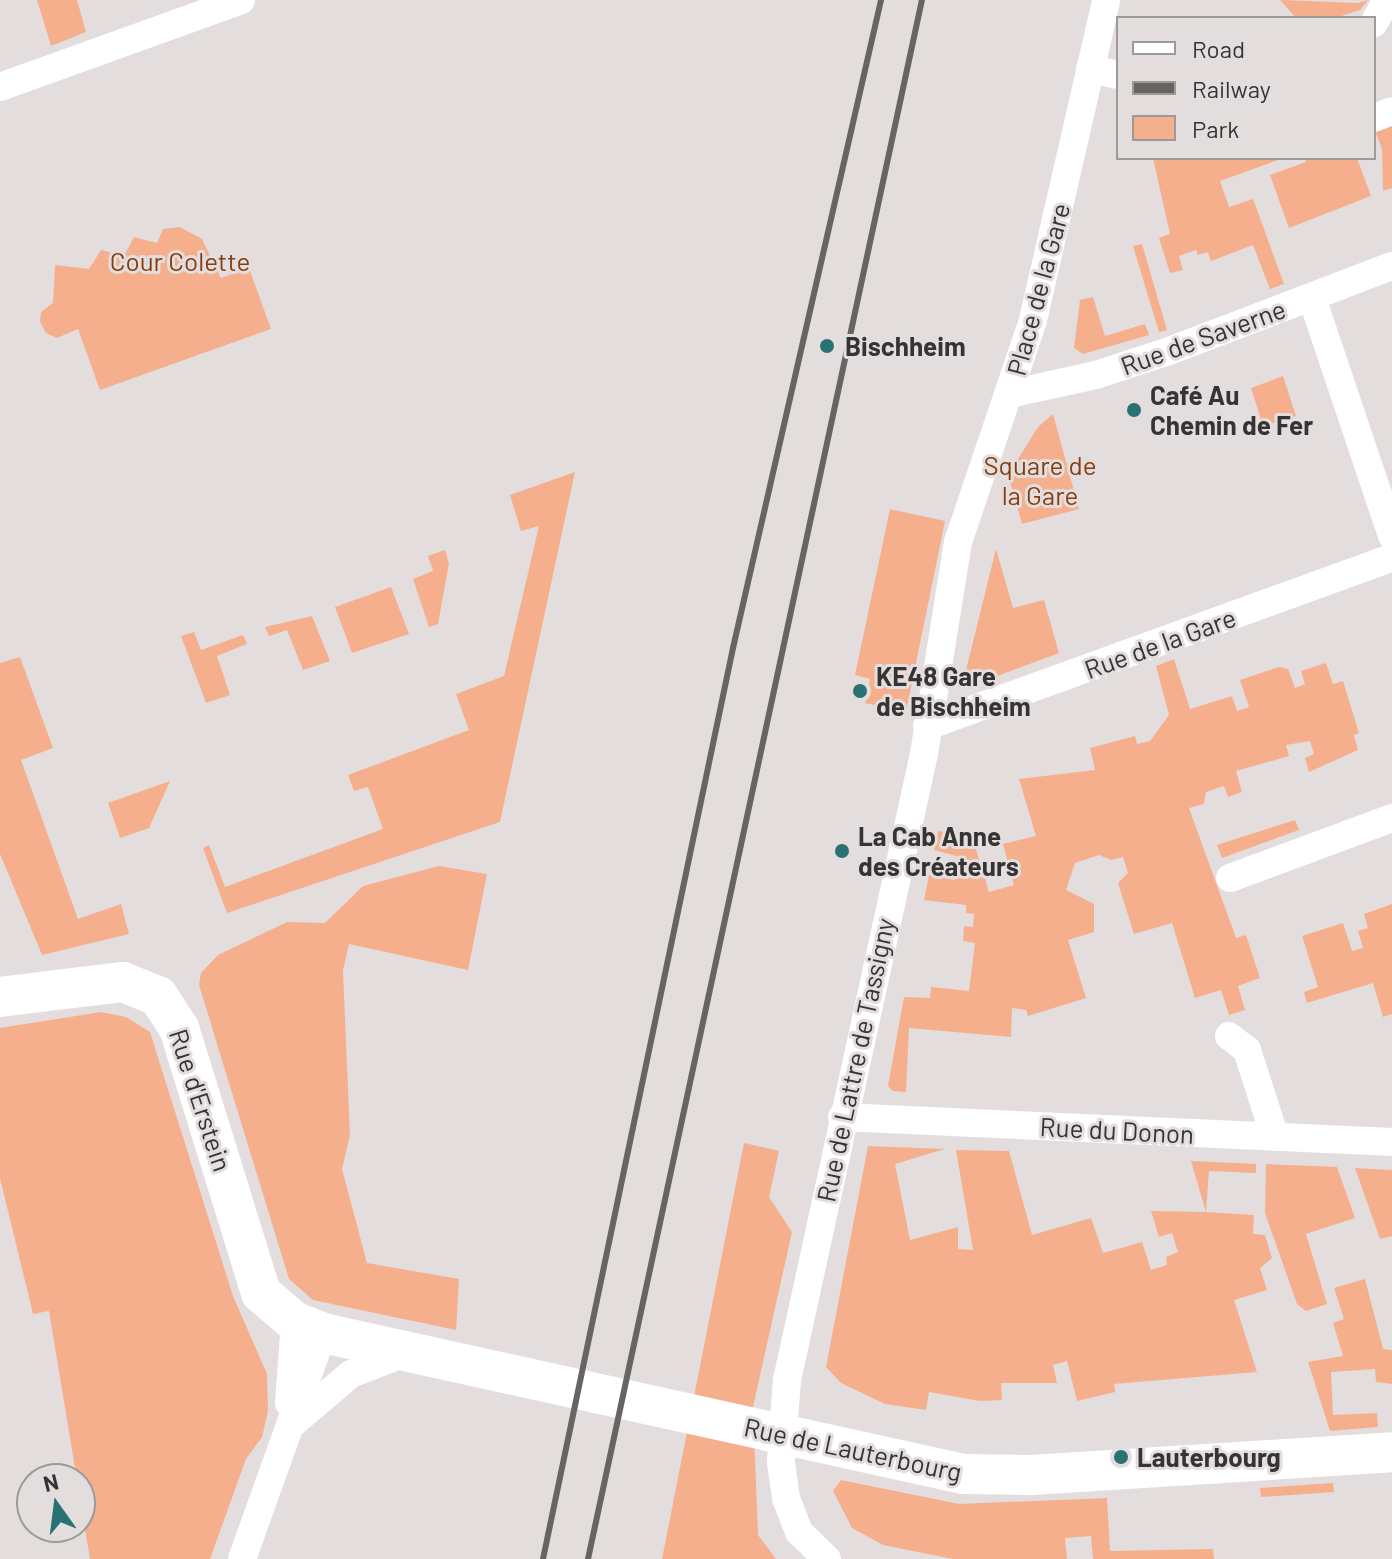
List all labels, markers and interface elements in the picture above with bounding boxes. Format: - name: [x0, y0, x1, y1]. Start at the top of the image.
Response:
- legend: [1116, 16, 1376, 160]
- text: Road: [1192, 34, 1245, 63]
- text: Railway: [1192, 74, 1271, 103]
- text: Park: [1192, 114, 1239, 143]
- street label: Place de la Gare: [1000, 199, 1076, 379]
- park label: Cour Colette: [110, 245, 250, 277]
- street label: Rue de Saverne: [1116, 293, 1290, 381]
- place label: Bischheim: [845, 330, 966, 362]
- marker: Bischheim: [816, 335, 838, 357]
- place label: Café Au Chemin de Fer: [1150, 379, 1313, 440]
- marker: Café Au Chemin de Fer: [1125, 401, 1143, 419]
- park label: Square de la Gare: [983, 449, 1097, 510]
- street label: Rue de la Gare: [1080, 601, 1240, 685]
- place label: KE48 Gare de Bischheim: [876, 660, 1031, 722]
- marker: KE48 Gare de Bischheim: [851, 682, 869, 700]
- place label: La Cab Anne des Créateurs: [858, 820, 1019, 882]
- marker: La Cab Anne des Créateurs: [833, 842, 851, 860]
- street label: Rue de Lattre de Tassigny: [810, 915, 900, 1205]
- street label: Rue d'Erstein: [163, 1025, 239, 1175]
- street label: Rue du Donon: [1039, 1110, 1195, 1150]
- street label: Rue de Lauterbourg: [741, 1411, 965, 1487]
- place label: Lauterbourg: [1137, 1441, 1281, 1473]
- marker: Lauterbourg: [1112, 1448, 1130, 1466]
- north arrow: [16, 1463, 96, 1543]
- text: N: [40, 1467, 61, 1496]

